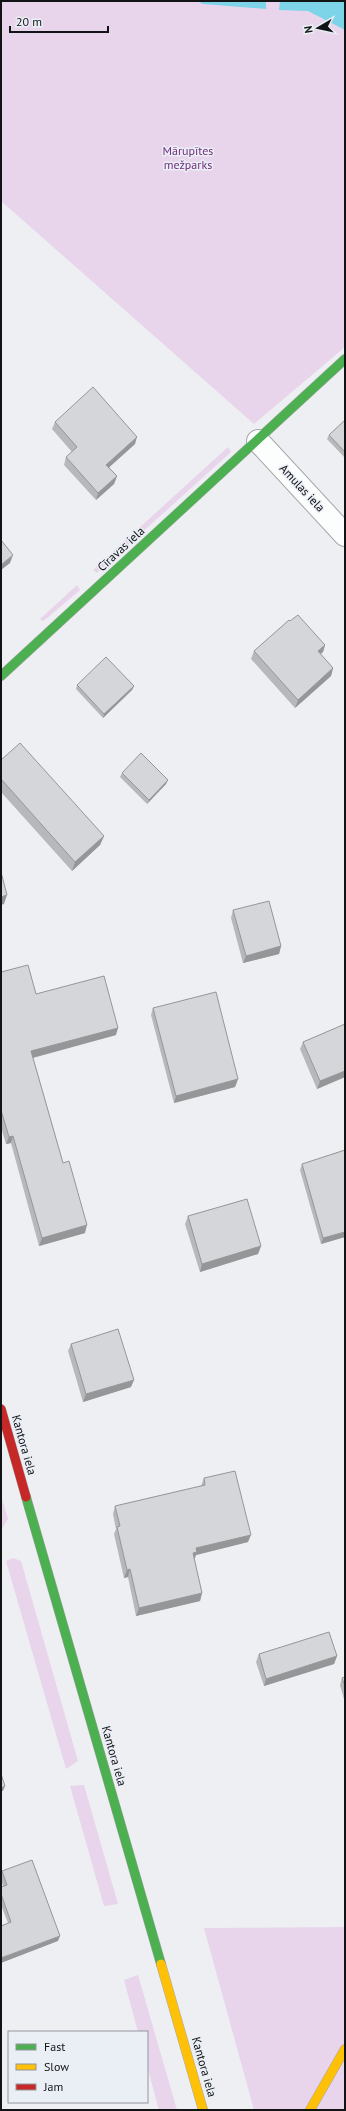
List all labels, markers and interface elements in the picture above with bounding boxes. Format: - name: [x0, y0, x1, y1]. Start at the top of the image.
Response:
- scale bar: [10, 8, 108, 34]
- north arrow: [298, 8, 338, 48]
- text: 20 m: [16, 14, 42, 29]
- text: N: [301, 25, 316, 34]
- park label: Mārupītes mežparks: [163, 143, 213, 172]
- street label: Amulas iela: [277, 461, 328, 515]
- street label: Cīravas iela: [94, 523, 147, 574]
- street label: Kantora iela: [9, 1413, 40, 1477]
- street label: Kantora iela: [99, 1724, 130, 1788]
- legend: [8, 2031, 148, 2103]
- street label: Kantora iela: [189, 2035, 220, 2099]
- text: Fast: [44, 2039, 65, 2054]
- text: Slow: [44, 2059, 69, 2074]
- text: Jam: [43, 2079, 63, 2094]

